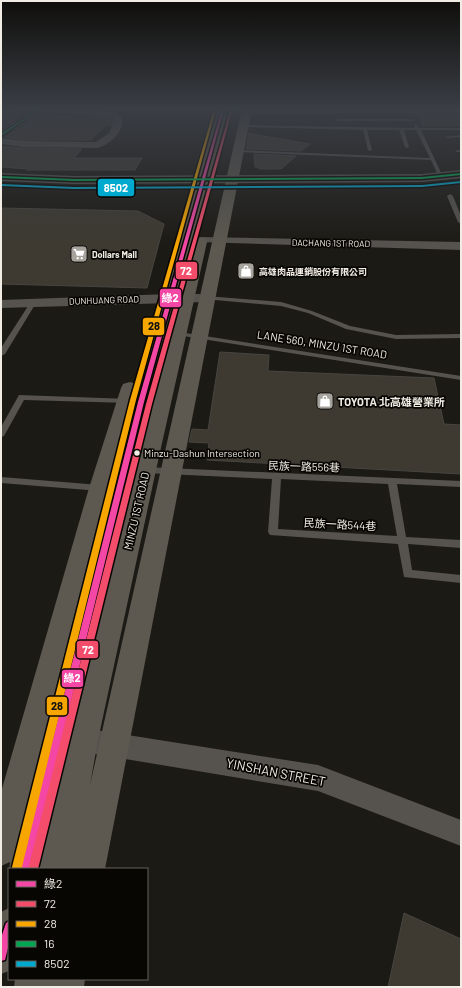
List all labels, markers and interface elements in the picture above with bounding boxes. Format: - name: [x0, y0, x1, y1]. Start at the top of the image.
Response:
- line badge: 8502: [97, 178, 135, 197]
- text: 8502: [104, 181, 128, 194]
- street label: DACHANG 1ST ROAD: [292, 237, 370, 249]
- supermarket icon: Dollars Mall: [69, 244, 89, 264]
- place label: Dollars Mall: [92, 249, 137, 260]
- line badge: 72: [175, 261, 198, 280]
- shop icon: 高雄肉品運銷股份有限公司: [236, 261, 256, 281]
- text: 72: [180, 264, 192, 277]
- place label: 高雄肉品運銷股份有限公司: [259, 266, 367, 277]
- line badge: 綠2: [159, 288, 182, 308]
- text: 綠2: [161, 291, 179, 304]
- street label: DUNHUANG ROAD: [69, 293, 139, 307]
- line badge: 28: [142, 317, 165, 336]
- text: 28: [148, 319, 160, 332]
- street label: LANE 560, MINZU 1ST ROAD: [256, 327, 388, 361]
- shop icon: TOYOTA 北高雄營業所: [315, 391, 335, 411]
- place label: TOYOTA 北高雄營業所: [338, 395, 445, 408]
- place label: Minzu-Dashun Intersection: [144, 447, 260, 459]
- marker: Minzu-Dashun Intersection: [132, 448, 142, 458]
- street label: 民族一路556巷: [268, 458, 340, 474]
- street label: MINZU 1ST ROAD: [121, 471, 151, 551]
- street label: 民族一路544巷: [303, 516, 377, 532]
- line badge: 72: [76, 640, 99, 659]
- text: 72: [82, 643, 94, 656]
- line badge: 綠2: [61, 669, 84, 688]
- text: 綠2: [63, 671, 81, 684]
- line badge: 28: [46, 696, 68, 716]
- text: 28: [51, 699, 63, 712]
- street label: YINSHAN STREET: [225, 755, 327, 789]
- legend: [8, 868, 148, 980]
- text: 綠2: [44, 876, 62, 890]
- text: 72: [44, 896, 56, 910]
- text: 28: [44, 916, 57, 930]
- text: 16: [44, 936, 54, 950]
- text: 8502: [44, 956, 70, 970]

